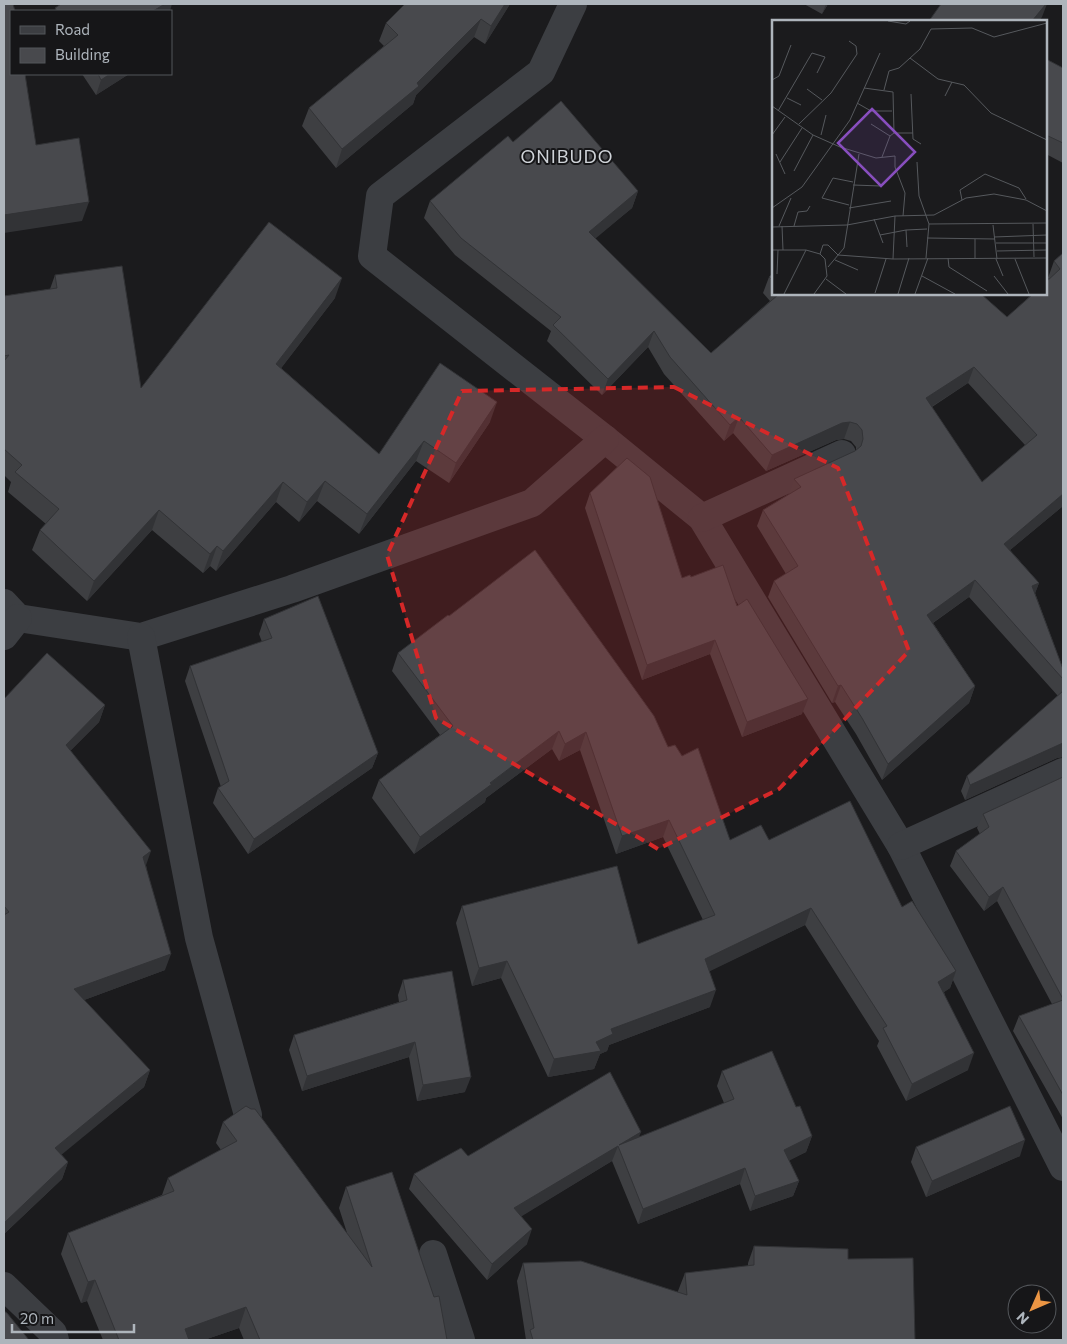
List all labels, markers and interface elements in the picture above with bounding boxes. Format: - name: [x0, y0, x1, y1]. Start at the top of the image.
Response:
- legend: [10, 10, 172, 75]
- text: Road: [55, 20, 90, 38]
- inset map: [772, 20, 1047, 295]
- text: Building: [55, 45, 110, 63]
- district label: ONIBUDO: [520, 145, 614, 167]
- north arrow: [1007, 1284, 1057, 1334]
- scale bar: [12, 1302, 135, 1334]
- text: 20 m: [20, 1309, 54, 1327]
- text: N: [1013, 1309, 1032, 1328]

